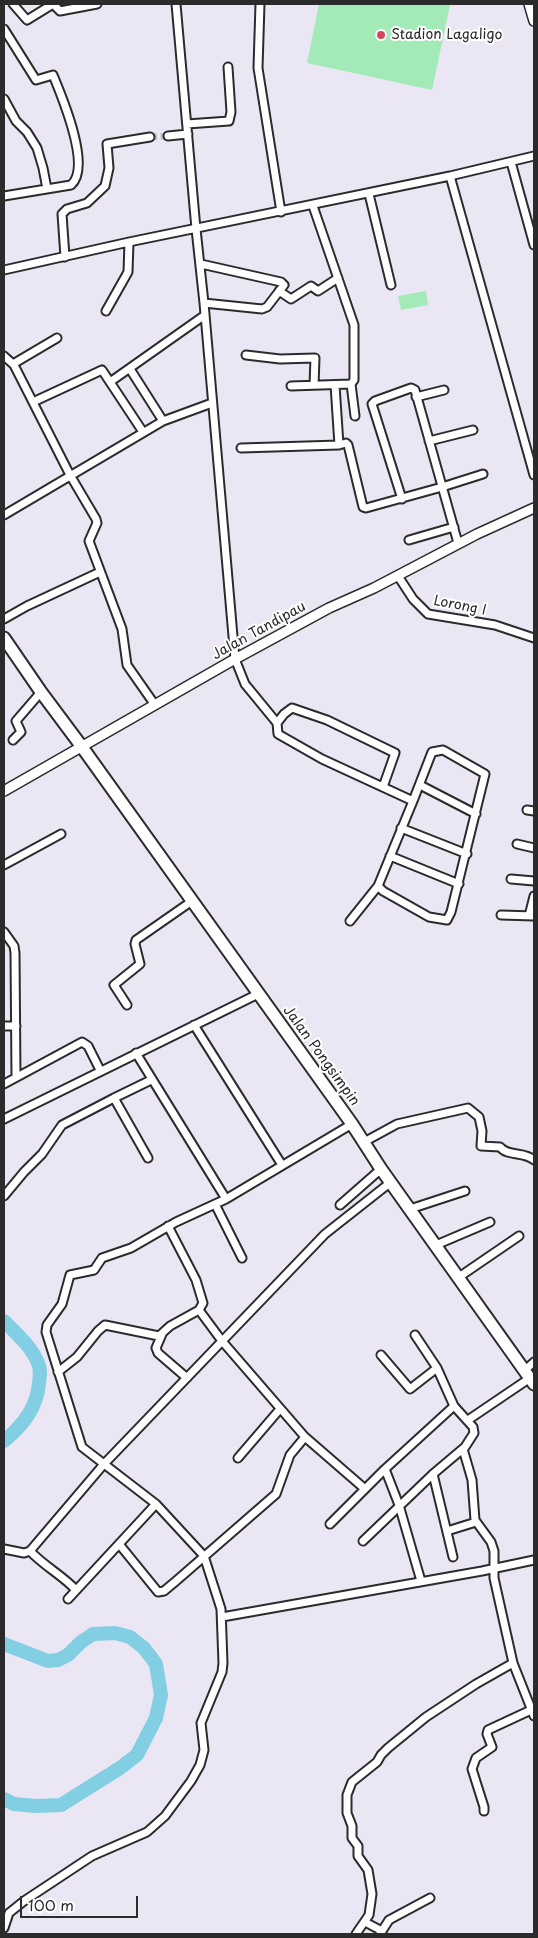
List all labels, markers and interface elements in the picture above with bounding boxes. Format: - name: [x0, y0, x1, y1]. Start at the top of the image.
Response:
- place label: Stadion Lagaligo: [391, 27, 502, 43]
- marker: Stadion Lagaligo: [375, 29, 387, 41]
- street label: Lorong I: [432, 593, 488, 619]
- street label: Jalan Tandipau: [209, 598, 309, 664]
- street label: Jalan Pongsimpin: [279, 1003, 363, 1109]
- scale bar: [22, 1886, 140, 1918]
- text: 100 m: [28, 1893, 74, 1916]

